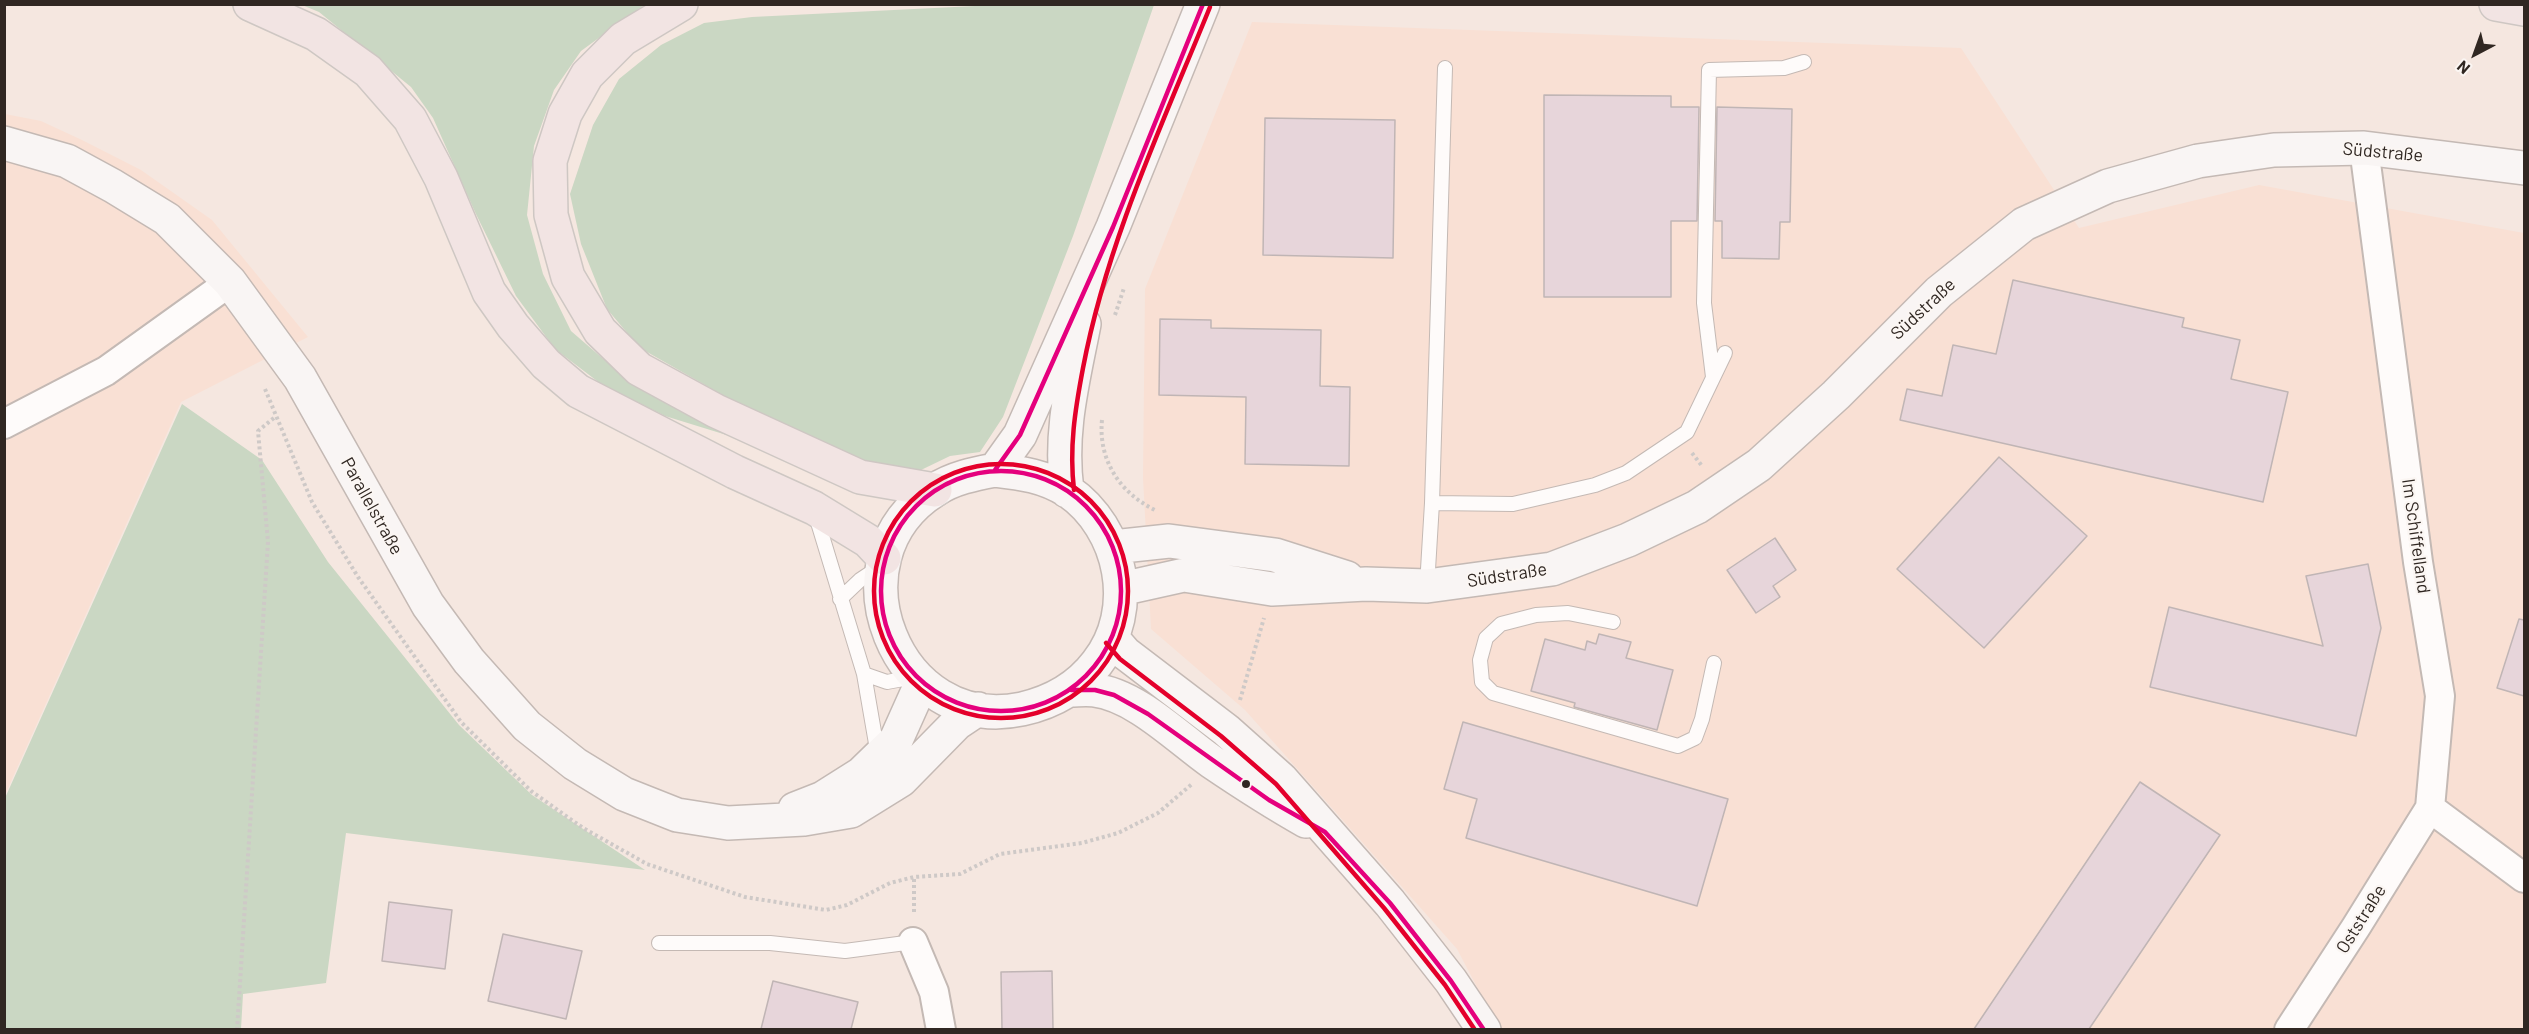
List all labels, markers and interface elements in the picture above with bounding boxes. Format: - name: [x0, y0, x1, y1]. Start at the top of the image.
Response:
- north arrow: [2445, 24, 2505, 84]
- text: N: [2453, 57, 2473, 79]
- street label: Südstraße: [2342, 138, 2424, 166]
- street label: Südstraße: [1886, 274, 1960, 344]
- street label: Parallelstraße: [336, 454, 408, 558]
- street label: Im Schiffelland: [2397, 477, 2435, 595]
- street label: Südstraße: [1466, 558, 1548, 592]
- unlabelled marker: [1240, 778, 1252, 790]
- street label: Oststraße: [2331, 881, 2391, 957]

